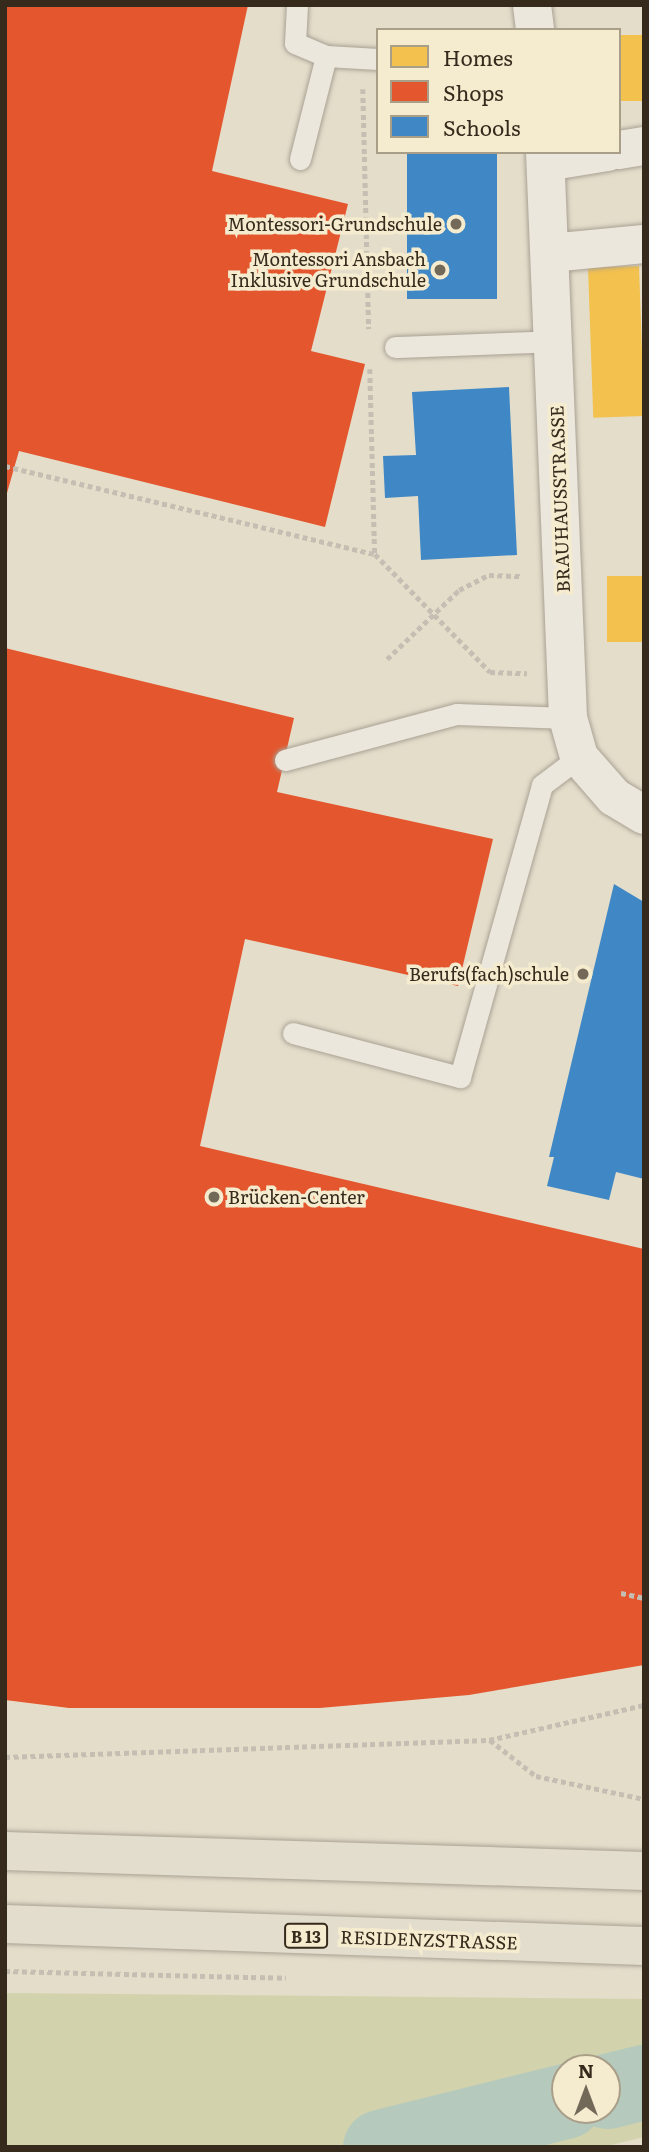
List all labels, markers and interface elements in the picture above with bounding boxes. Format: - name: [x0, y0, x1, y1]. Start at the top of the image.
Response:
- legend: [376, 28, 621, 154]
- text: Homes: [443, 41, 513, 72]
- text: Shops: [443, 76, 504, 107]
- text: Schools: [443, 111, 521, 142]
- place label: Montessori-Grundschule: [227, 213, 442, 235]
- marker: Montessori-Grundschule: [448, 216, 464, 232]
- place label: Montessori Ansbach Inklusive Grundschule: [231, 249, 426, 292]
- marker: Montessori Ansbach Inklusive Grundschule: [432, 262, 448, 278]
- street label: BRAUHAUSSTRASSE: [546, 405, 574, 593]
- place label: Berufs(fach)schule: [409, 963, 569, 985]
- marker: Berufs(fach)schule: [575, 966, 591, 982]
- place label: Brücken-Center: [228, 1186, 365, 1208]
- marker: Brücken-Center: [206, 1189, 222, 1205]
- road number: B 13: [283, 1924, 329, 1948]
- street label: RESIDENZSTRASSE: [340, 1926, 518, 1954]
- north arrow: [551, 2054, 621, 2124]
- text: N: [578, 2056, 594, 2084]

